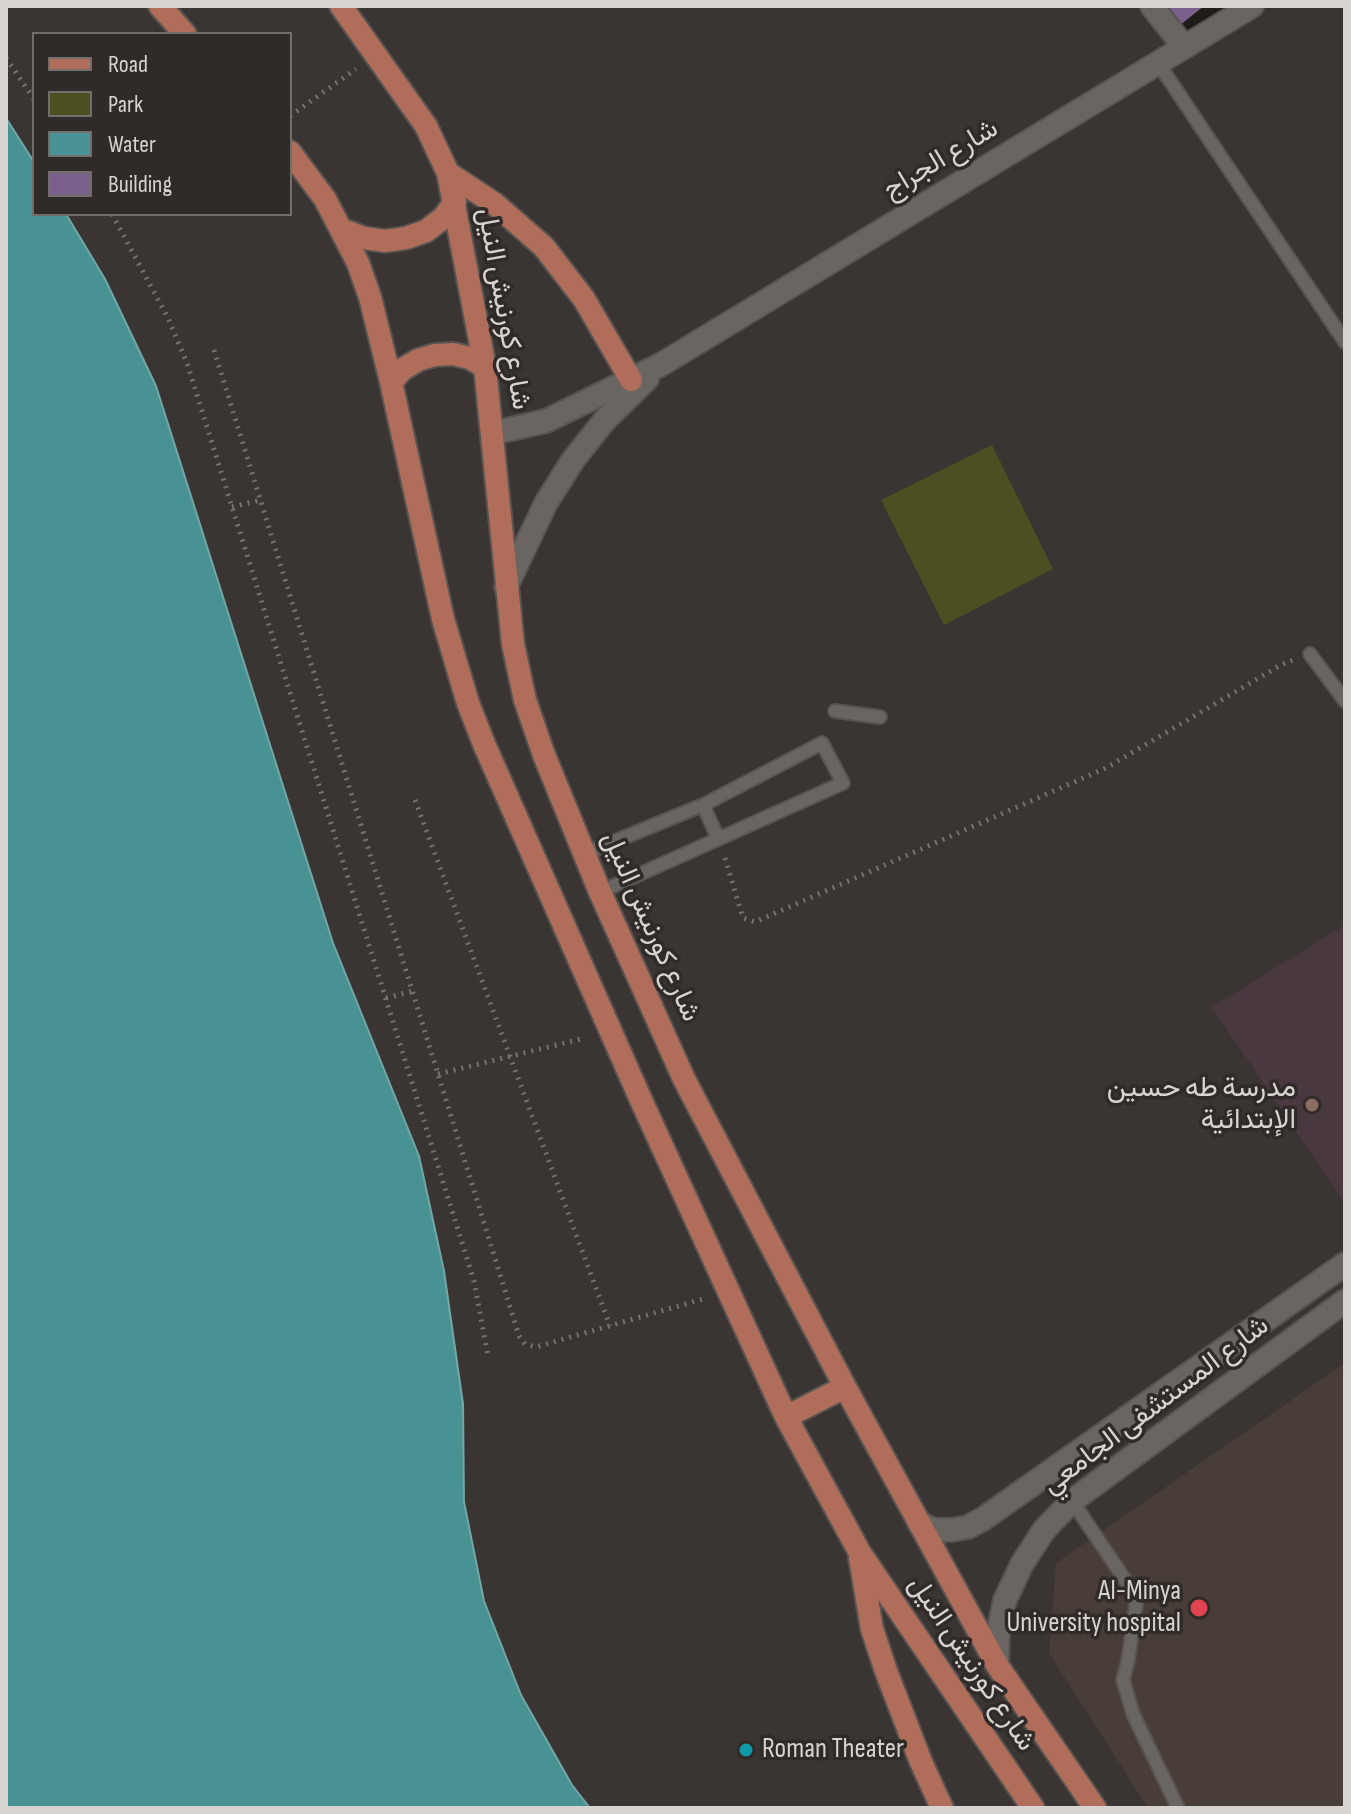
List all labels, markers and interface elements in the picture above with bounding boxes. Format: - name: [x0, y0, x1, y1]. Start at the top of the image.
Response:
- legend: [32, 32, 292, 216]
- text: Road: [108, 50, 148, 79]
- text: Park: [108, 90, 143, 119]
- street label: شارع الجراج: [877, 112, 1005, 208]
- text: Water: [108, 130, 156, 159]
- text: Building: [108, 170, 172, 199]
- street label: شارع كورنيش النيل: [469, 205, 537, 413]
- street label: شارع كورنيش النيل: [593, 827, 707, 1027]
- place label: مدرسة طه حسين الإبتدائية: [1107, 1072, 1296, 1138]
- marker: مدرسة طه حسين الإبتدائية: [1303, 1096, 1321, 1114]
- street label: شارع المستشفى الجامعي: [1036, 1310, 1276, 1502]
- street label: شارع كورنيش النيل: [900, 1570, 1042, 1758]
- place label: Al-Minya University hospital: [1007, 1575, 1181, 1641]
- marker: Al-Minya University hospital: [1188, 1597, 1210, 1619]
- place label: Roman Theater: [762, 1733, 904, 1767]
- marker: Roman Theater: [737, 1741, 755, 1759]

